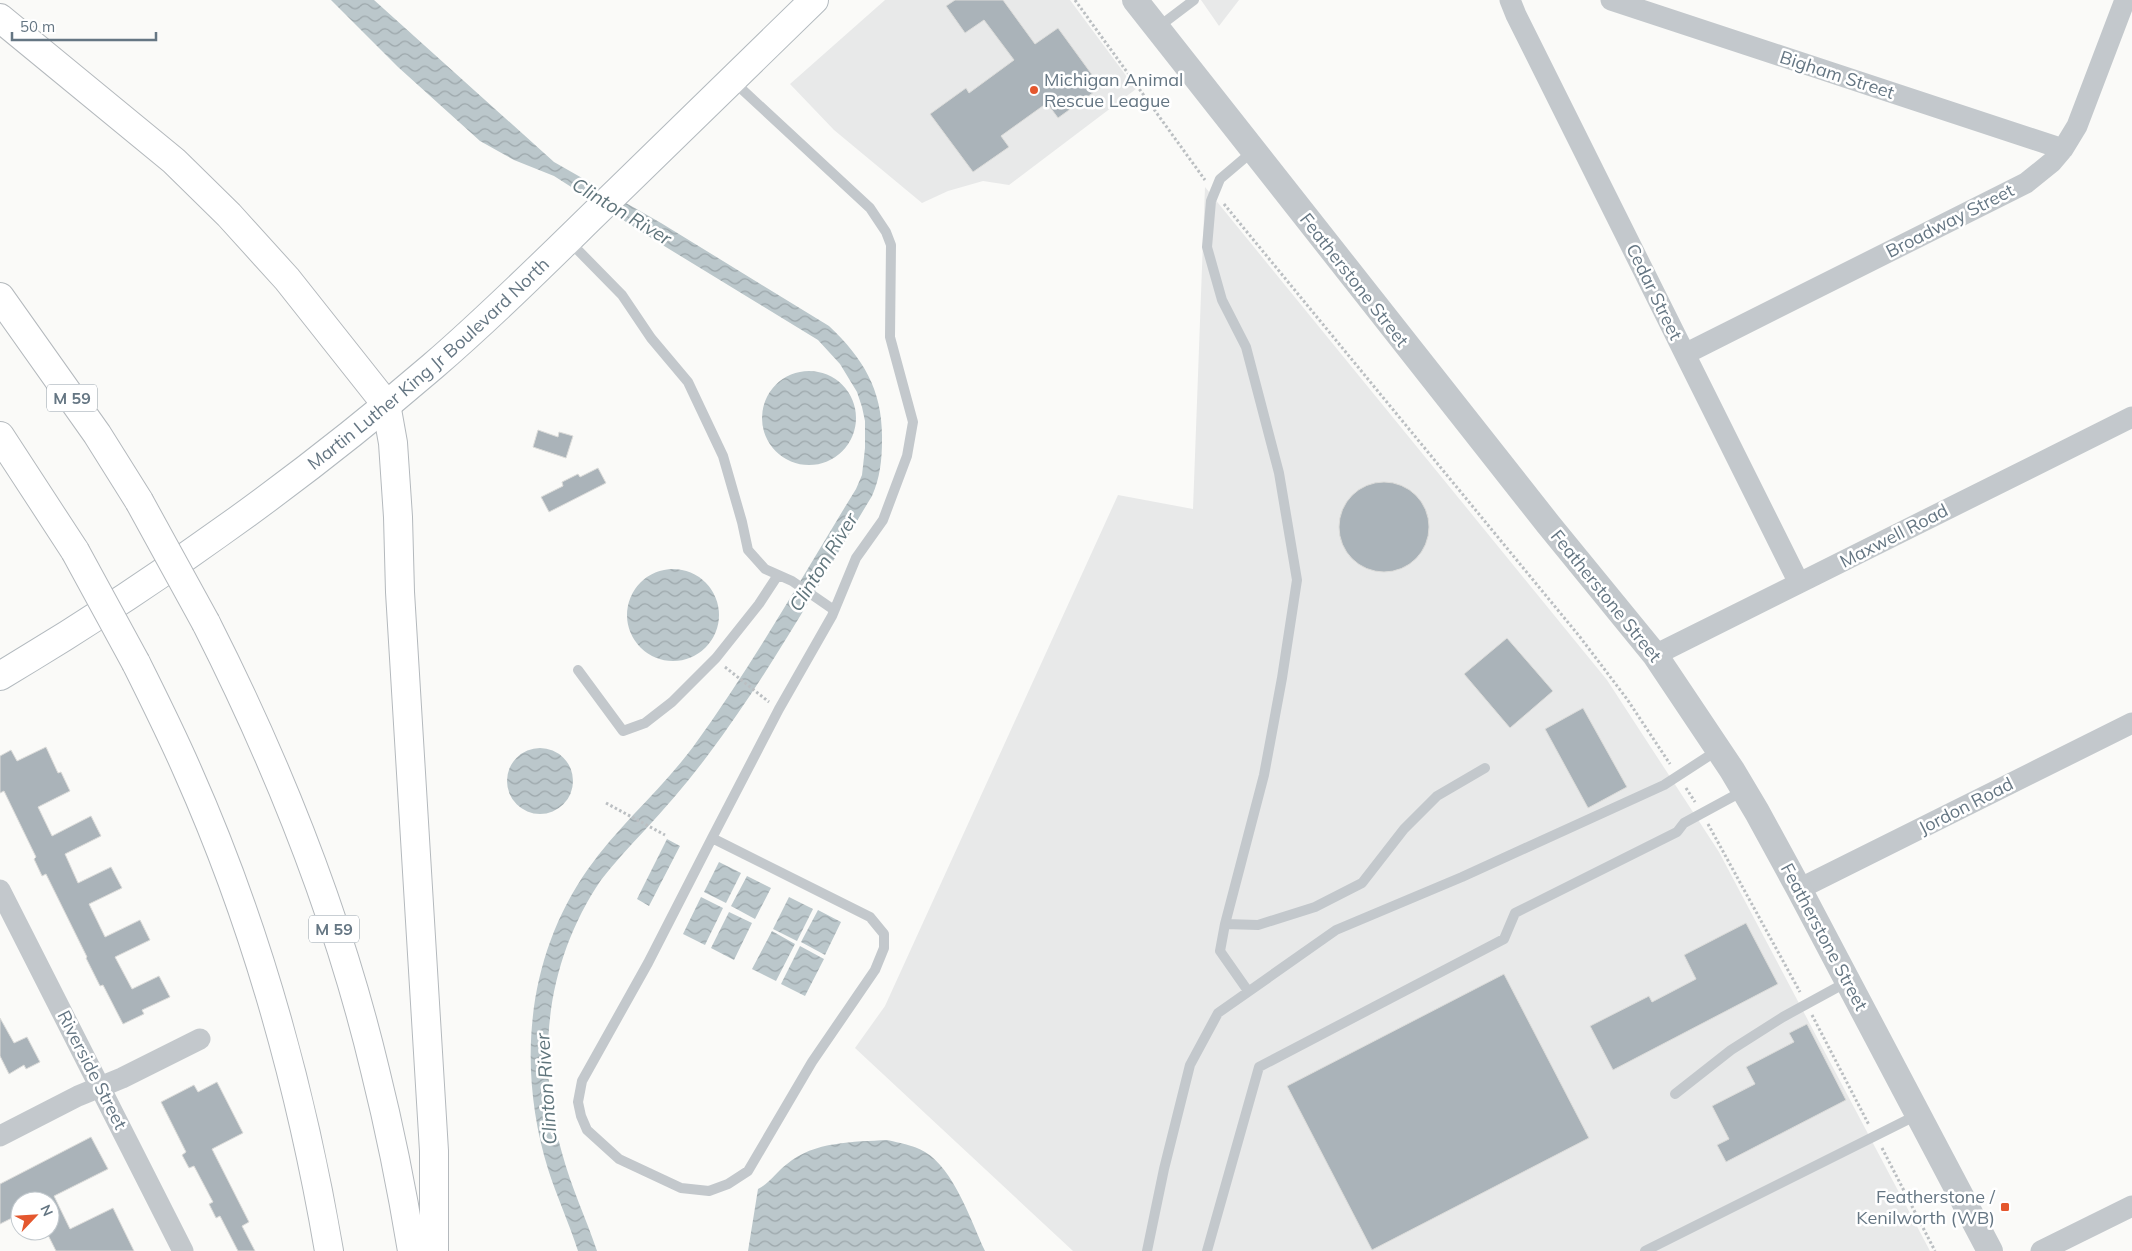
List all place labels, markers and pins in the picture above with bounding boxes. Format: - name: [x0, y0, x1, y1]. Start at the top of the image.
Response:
- place label: Michigan Animal Rescue League: [1044, 68, 1183, 112]
- marker: Michigan Animal Rescue League: [1028, 84, 1040, 96]
- place label: Featherstone / Kenilworth (WB): [1856, 1185, 1996, 1229]
- marker: Featherstone / Kenilworth (WB): [1999, 1201, 2011, 1213]

